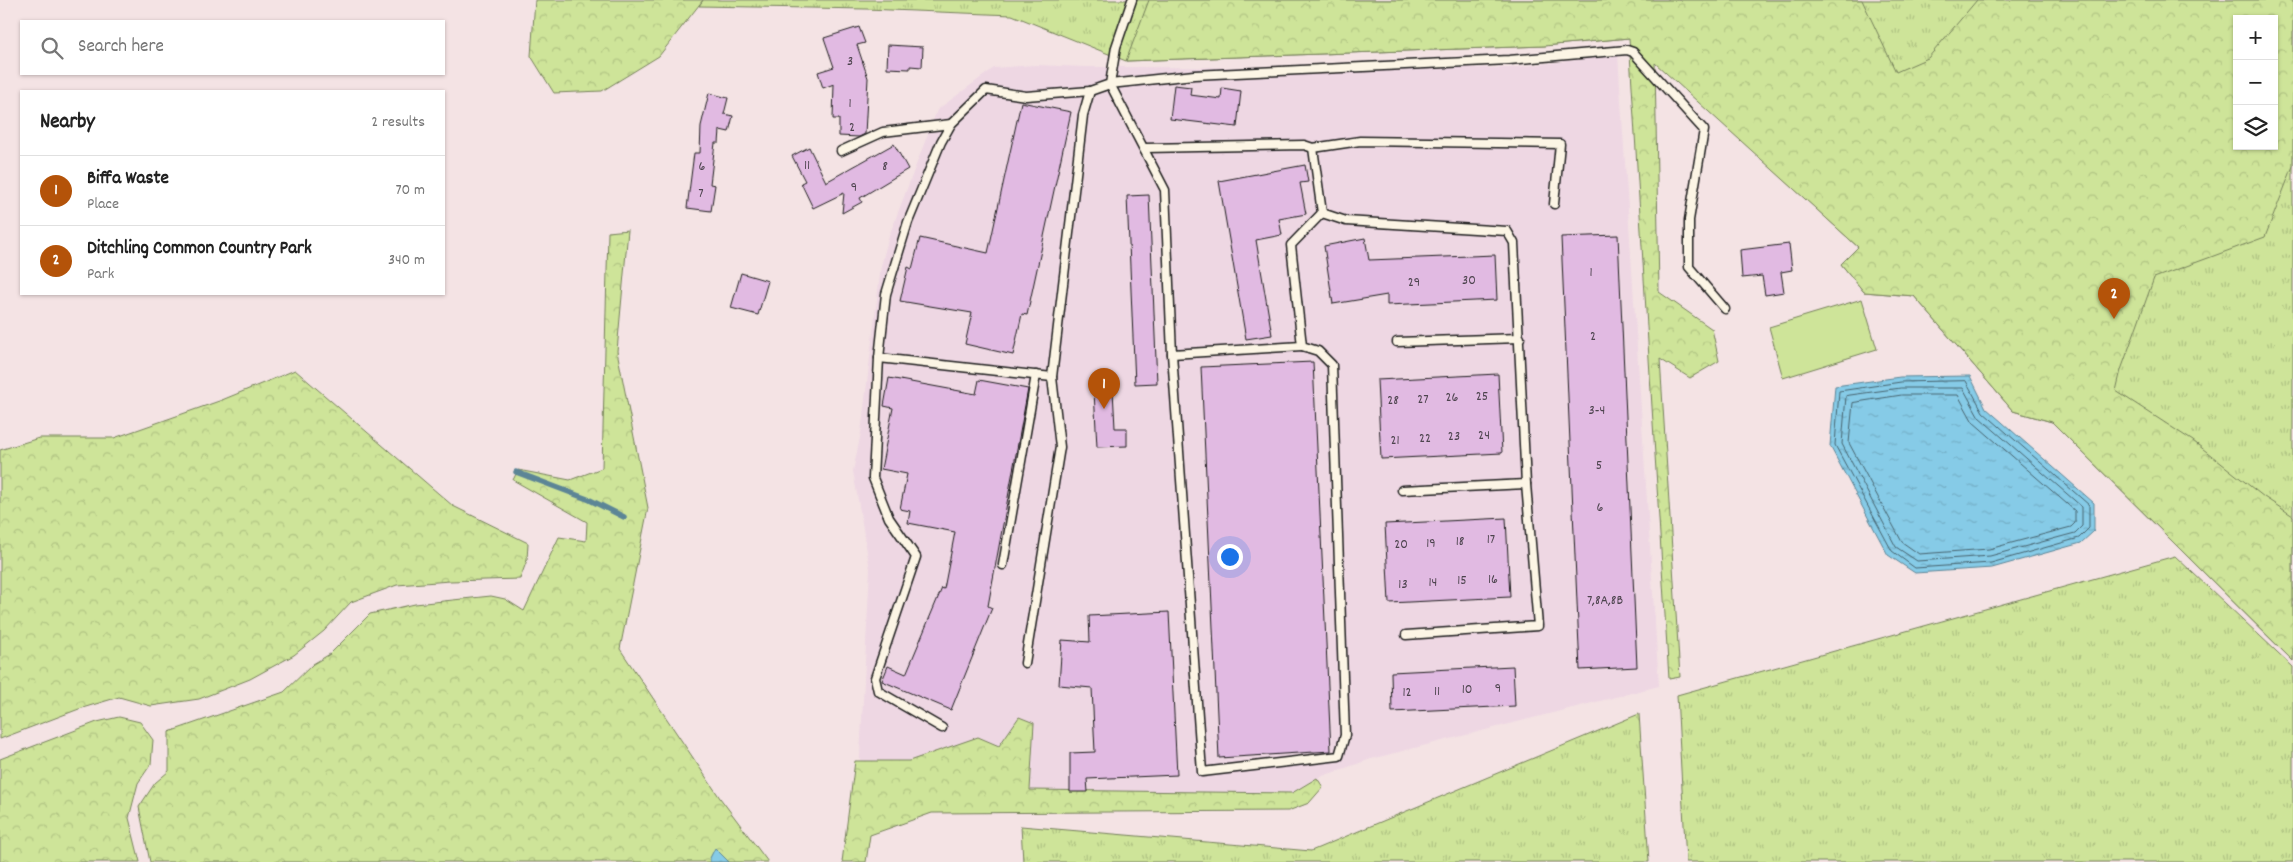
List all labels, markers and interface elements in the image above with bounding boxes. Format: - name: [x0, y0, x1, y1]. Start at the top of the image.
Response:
- map controls: [2233, 15, 2278, 150]
- button: +: [2233, 15, 2278, 60]
- search box: [20, 20, 445, 75]
- icon: search: [38, 34, 66, 62]
- text: Search here: [78, 34, 164, 61]
- house number: 3: [847, 52, 853, 72]
- button: −: [2233, 60, 2278, 105]
- house number: 1: [848, 94, 852, 114]
- button: layers: [2233, 105, 2278, 150]
- text: Nearby: [40, 108, 95, 138]
- text: 2 results: [371, 111, 425, 134]
- house number: 2: [849, 118, 855, 138]
- house number: 11: [804, 156, 810, 176]
- house number: 6: [699, 157, 706, 177]
- house number: 8: [882, 157, 888, 177]
- text: Biffa Waste: [87, 166, 169, 193]
- house number: 9: [851, 178, 857, 198]
- text: 1: [54, 179, 58, 202]
- text: 70 m: [395, 179, 425, 202]
- house number: 7: [698, 184, 704, 204]
- text: Place: [87, 193, 119, 216]
- text: Ditchling Common Country Park: [87, 236, 312, 263]
- text: 2: [53, 249, 60, 272]
- text: 340 m: [388, 249, 425, 272]
- text: Park: [87, 263, 114, 286]
- house number: 1: [1589, 263, 1593, 283]
- house number: 30: [1462, 271, 1476, 291]
- house number: 29: [1408, 273, 1420, 293]
- pin: 2: [2098, 278, 2130, 319]
- house number: 2: [1590, 327, 1596, 347]
- pin: 1: [1088, 368, 1120, 409]
- house number: 25: [1476, 387, 1488, 407]
- house number: 26: [1446, 388, 1459, 408]
- house number: 27: [1417, 390, 1429, 410]
- house number: 28: [1387, 391, 1399, 411]
- house number: 3-4: [1589, 401, 1605, 421]
- house number: 24: [1478, 426, 1490, 446]
- house number: 23: [1448, 427, 1460, 447]
- house number: 22: [1419, 429, 1431, 449]
- house number: 21: [1390, 431, 1400, 451]
- house number: 5: [1596, 456, 1602, 476]
- house number: 6: [1597, 498, 1604, 518]
- house number: 17: [1487, 530, 1495, 550]
- house number: 18: [1456, 532, 1465, 552]
- house number: 19: [1426, 534, 1436, 554]
- house number: 20: [1394, 535, 1408, 555]
- your location: [1217, 544, 1243, 570]
- house number: 16: [1488, 570, 1498, 590]
- house number: 15: [1457, 571, 1467, 591]
- house number: 14: [1429, 573, 1437, 593]
- house number: 13: [1398, 575, 1408, 595]
- house number: 7,8A,8B: [1587, 591, 1623, 611]
- house number: 9: [1495, 679, 1501, 699]
- house number: 10: [1462, 680, 1472, 700]
- house number: 11: [1434, 682, 1440, 702]
- house number: 12: [1402, 683, 1412, 703]

